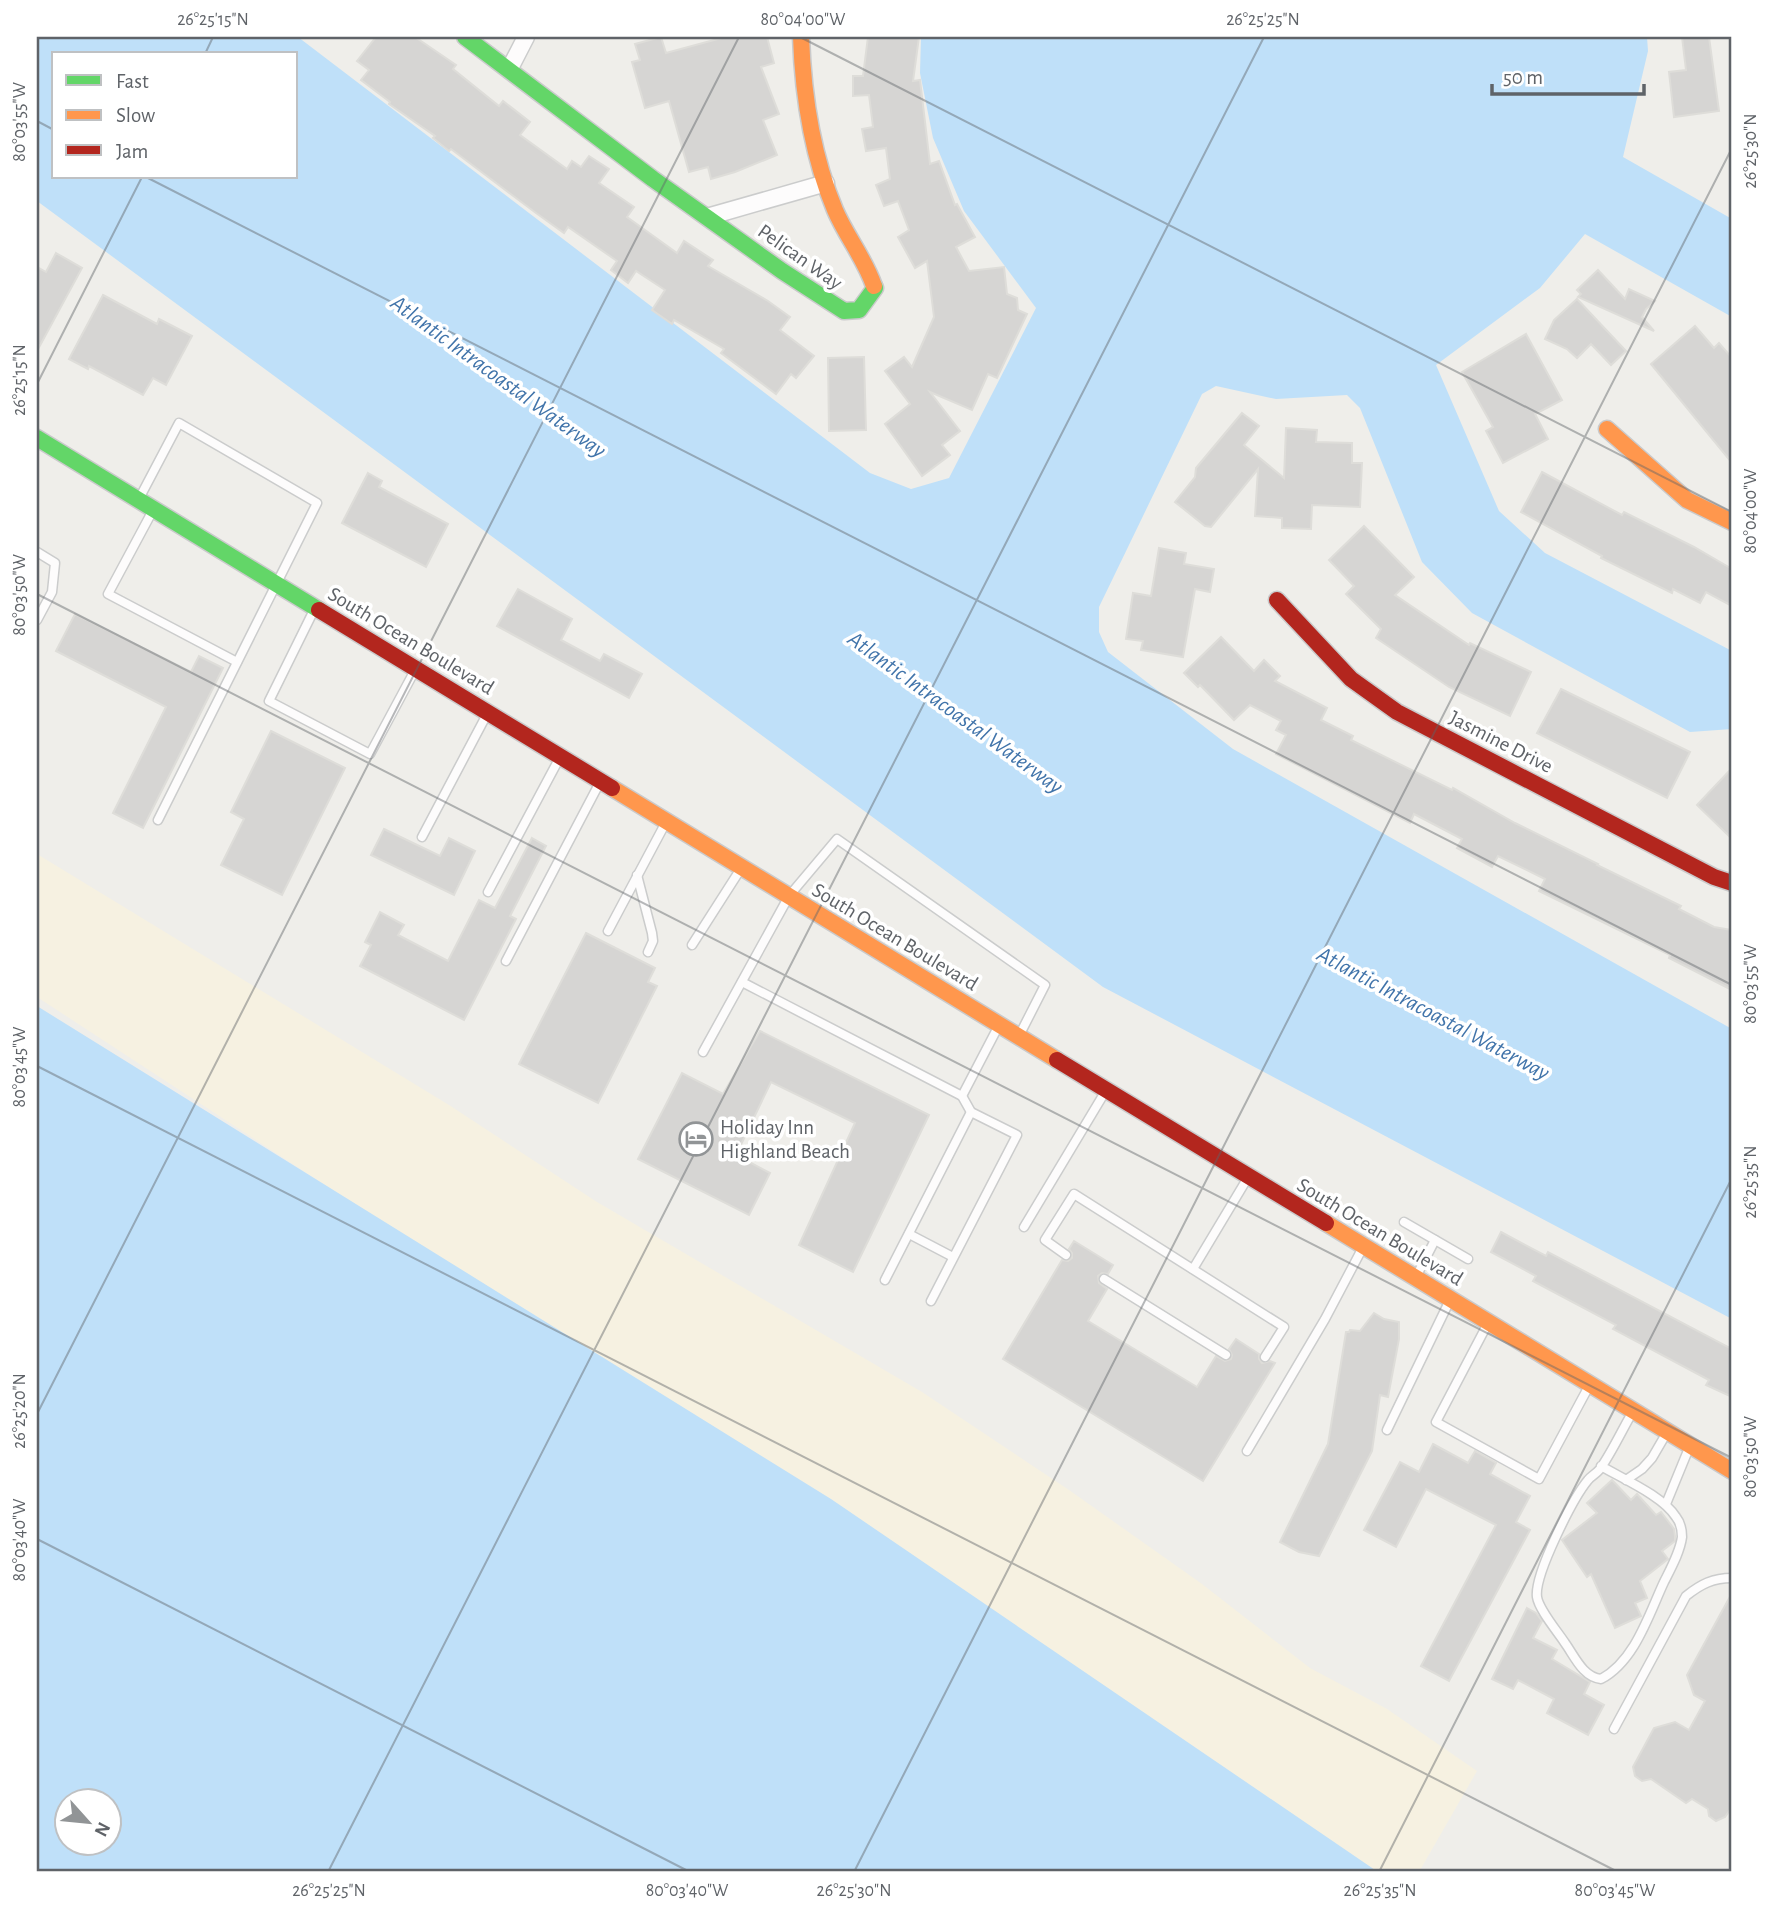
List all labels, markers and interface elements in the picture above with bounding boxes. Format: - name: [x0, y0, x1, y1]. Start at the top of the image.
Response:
- text: 26°25'15"N: [177, 11, 249, 29]
- text: 80°04'00"W: [761, 11, 845, 29]
- text: 26°25'25"N: [1226, 11, 1300, 29]
- legend: [52, 52, 298, 178]
- scale bar: [1492, 52, 1645, 96]
- text: 50 m: [1503, 67, 1543, 88]
- text: Fast: [116, 71, 149, 92]
- text: 80°03'55"W: [11, 82, 29, 162]
- text: Slow: [116, 105, 155, 126]
- text: 26°25'30"N: [1742, 114, 1760, 188]
- text: Jam: [116, 141, 148, 162]
- street label: Pelican Way: [754, 220, 846, 294]
- water label: Atlantic Intracoastal Waterway: [386, 291, 610, 463]
- text: 26°25'15"N: [11, 344, 29, 416]
- text: 80°04'00"W: [1742, 469, 1760, 553]
- text: 80°03'50"W: [11, 554, 29, 636]
- street label: South Ocean Boulevard: [325, 583, 498, 699]
- water label: Atlantic Intracoastal Waterway: [843, 627, 1067, 799]
- street label: Jasmine Drive: [1446, 707, 1556, 777]
- street label: South Ocean Boulevard: [809, 879, 982, 995]
- water label: Atlantic Intracoastal Waterway: [1312, 942, 1553, 1085]
- text: 80°03'55"W: [1742, 944, 1760, 1024]
- text: 80°03'45"W: [11, 1027, 29, 1107]
- place label: Holiday Inn Highland Beach: [720, 1117, 850, 1162]
- hotel icon: Holiday Inn Highland Beach: [677, 1120, 715, 1158]
- text: 26°25'35"N: [1742, 1146, 1760, 1218]
- street label: South Ocean Boulevard: [1294, 1174, 1467, 1290]
- text: 26°25'20"N: [11, 1373, 29, 1449]
- text: 80°03'50"W: [1742, 1416, 1760, 1498]
- text: 80°03'40"W: [11, 1499, 29, 1581]
- north arrow: [52, 1786, 122, 1856]
- text: N: [90, 1819, 113, 1839]
- text: 26°25'25"N: [292, 1882, 366, 1900]
- text: 80°03'40"W: [646, 1882, 728, 1900]
- text: 26°25'30"N: [817, 1882, 891, 1900]
- text: 26°25'35"N: [1344, 1882, 1416, 1900]
- text: 80°03'45"W: [1575, 1882, 1655, 1900]

